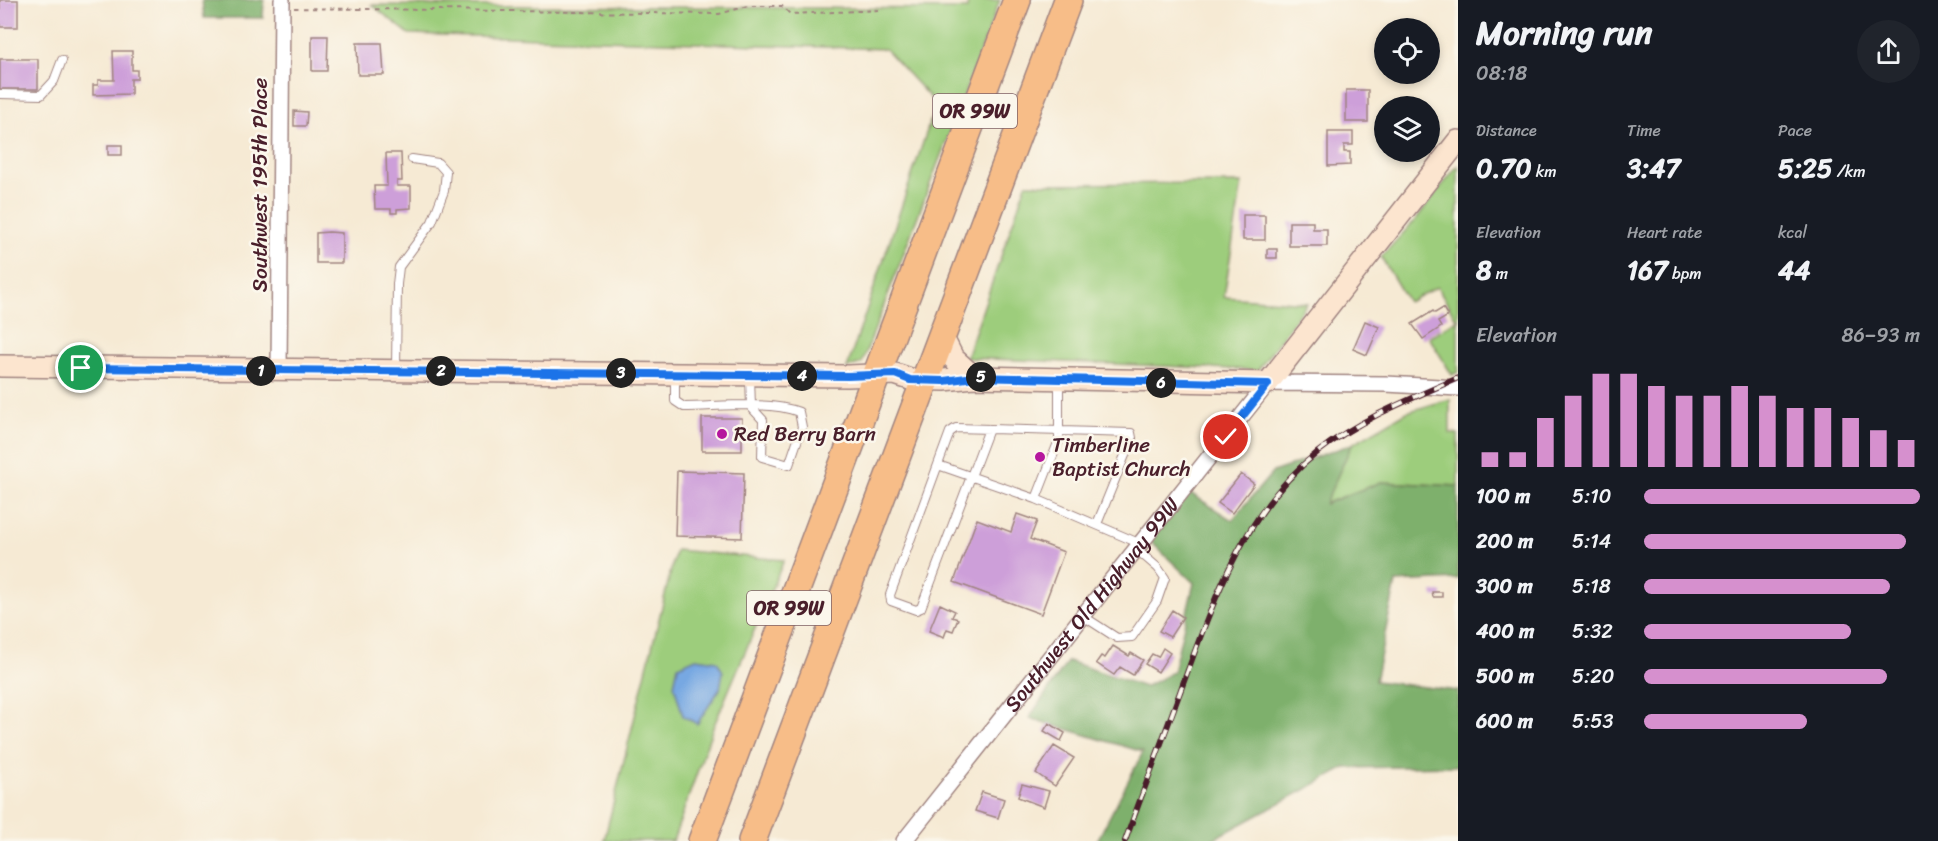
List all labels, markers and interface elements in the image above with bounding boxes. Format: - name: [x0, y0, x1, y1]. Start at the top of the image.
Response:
- text: Morning run: [1476, 4, 1652, 62]
- map controls: [1374, 18, 1440, 162]
- button: locate: [1374, 18, 1440, 84]
- button: share: [1857, 20, 1920, 83]
- text: 08:18: [1476, 56, 1527, 91]
- street label: Southwest 195th Place: [241, 78, 279, 292]
- road number: OR 99W: [933, 94, 1017, 128]
- button: layers: [1374, 96, 1440, 162]
- text: Distance: [1476, 116, 1537, 145]
- text: Time: [1627, 116, 1661, 145]
- text: Pace: [1778, 116, 1812, 145]
- text: 0.70: [1476, 145, 1532, 191]
- text: 3:47: [1627, 145, 1680, 191]
- text: 5:25: [1778, 145, 1833, 191]
- text: km: [1532, 157, 1557, 186]
- text: /km: [1833, 157, 1866, 186]
- text: Elevation: [1476, 218, 1541, 247]
- text: Heart rate: [1627, 218, 1702, 247]
- text: kcal: [1778, 218, 1807, 247]
- text: 8: [1476, 247, 1492, 293]
- text: 167: [1627, 247, 1668, 293]
- text: 44: [1778, 247, 1811, 293]
- text: m: [1492, 259, 1508, 288]
- text: bpm: [1668, 259, 1701, 288]
- text: Elevation: [1476, 318, 1557, 353]
- text: 86–93 m: [1841, 318, 1920, 353]
- pin: [55, 342, 106, 393]
- icon: arrive: [64, 351, 97, 384]
- pin: 1: [246, 356, 276, 386]
- text: 1: [258, 356, 264, 385]
- pin: 2: [426, 356, 456, 386]
- text: 2: [436, 356, 446, 385]
- pin: 3: [606, 358, 636, 388]
- text: 3: [617, 358, 625, 387]
- pin: 4: [787, 361, 817, 391]
- text: 4: [797, 361, 807, 390]
- pin: 5: [966, 362, 996, 392]
- text: 5: [976, 362, 986, 391]
- pin: 6: [1146, 368, 1176, 398]
- text: 6: [1156, 368, 1166, 397]
- pin: [1200, 411, 1251, 462]
- place label: Red Berry Barn: [734, 415, 876, 453]
- icon: check: [1209, 420, 1242, 453]
- place label: Timberline Baptist Church: [1052, 426, 1191, 488]
- marker: Red Berry Barn: [715, 427, 729, 441]
- marker: Timberline Baptist Church: [1033, 450, 1047, 464]
- text: 100 m: [1476, 479, 1530, 514]
- text: 5:10: [1572, 479, 1611, 514]
- street label: Southwest Old Highway 99W: [994, 488, 1190, 721]
- text: 200 m: [1476, 524, 1533, 559]
- text: 5:14: [1572, 524, 1611, 559]
- text: 300 m: [1476, 569, 1533, 604]
- text: 5:18: [1572, 569, 1611, 604]
- road number: OR 99W: [747, 591, 831, 625]
- text: 400 m: [1476, 614, 1534, 649]
- text: 5:32: [1572, 614, 1613, 649]
- text: 500 m: [1476, 659, 1534, 694]
- text: 5:20: [1572, 659, 1614, 694]
- text: 600 m: [1476, 704, 1533, 739]
- text: 5:53: [1572, 704, 1613, 739]

